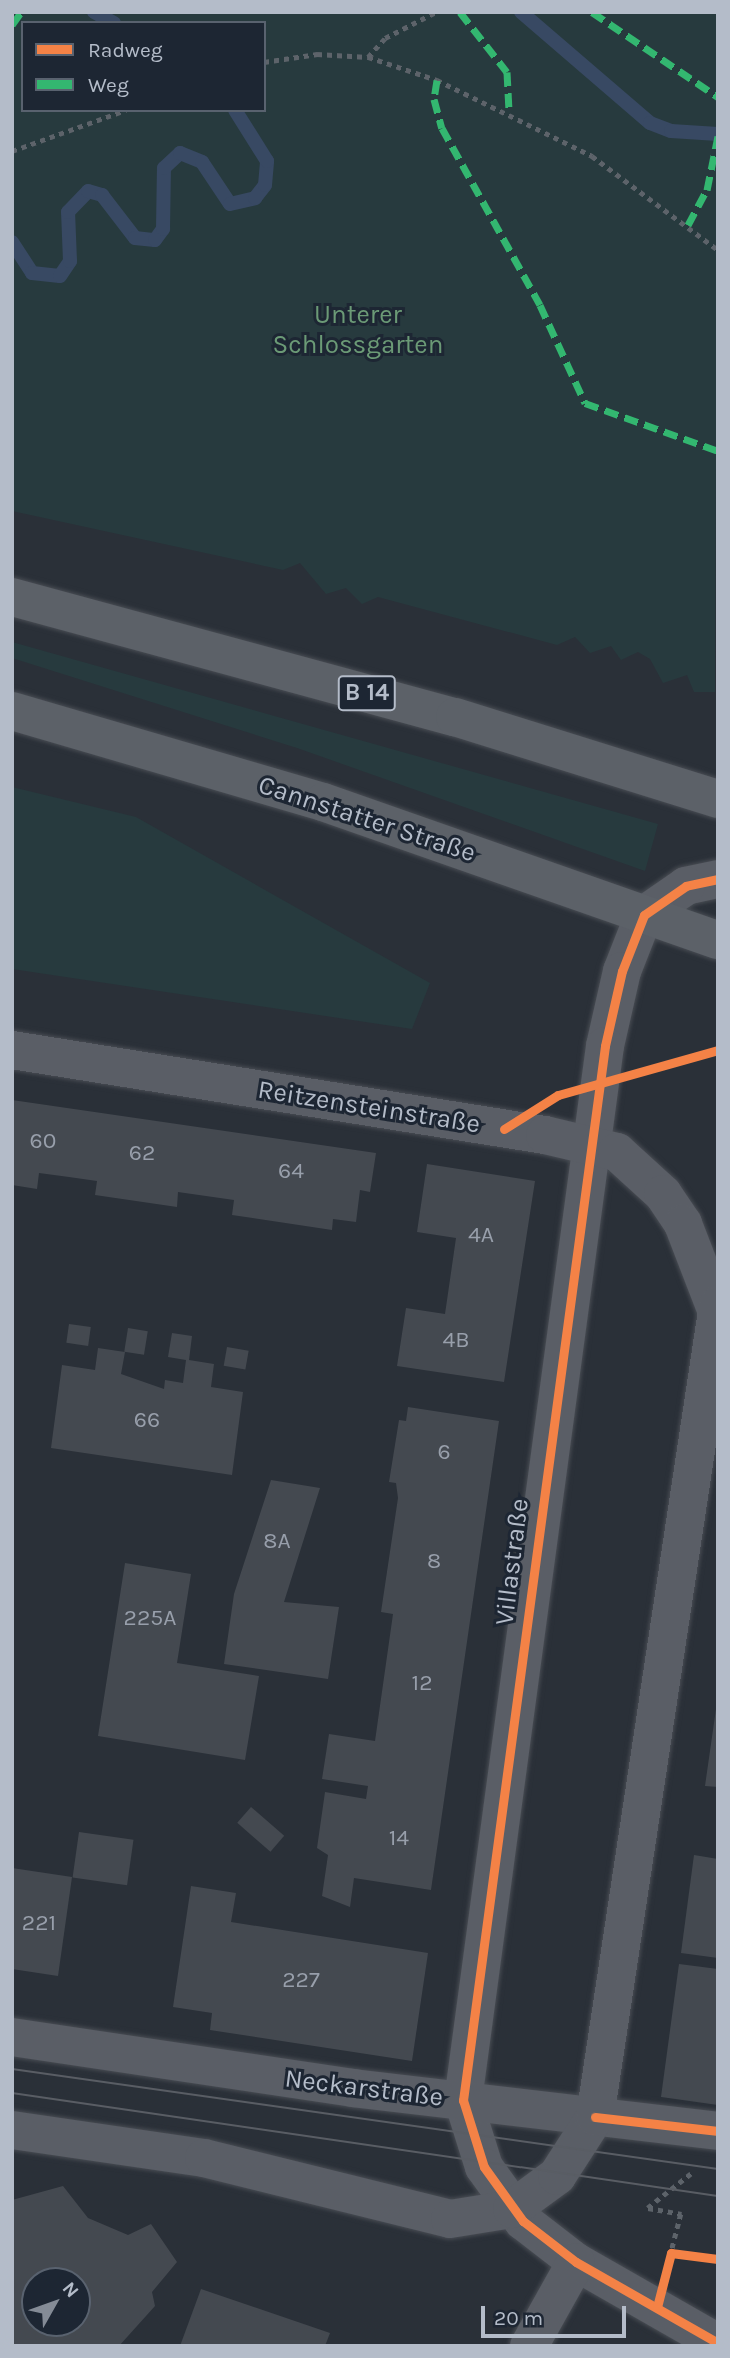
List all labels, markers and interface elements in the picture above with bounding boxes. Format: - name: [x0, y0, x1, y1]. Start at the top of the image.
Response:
- legend: [21, 21, 266, 112]
- text: Radweg: [88, 38, 163, 62]
- text: Weg: [88, 73, 129, 97]
- park label: Unterer Schlossgarten: [273, 299, 443, 360]
- road number: B 14: [337, 672, 397, 714]
- street label: Cannstatter Straße: [255, 769, 479, 869]
- street label: Reitzensteinstraße: [256, 1074, 482, 1140]
- house number: 60: [30, 1127, 56, 1155]
- house number: 62: [129, 1139, 155, 1167]
- house number: 64: [278, 1157, 304, 1185]
- house number: 4A: [468, 1221, 494, 1249]
- house number: 4B: [442, 1326, 470, 1354]
- house number: 66: [134, 1406, 160, 1434]
- house number: 6: [437, 1438, 451, 1466]
- street label: Villastraße: [489, 1497, 535, 1627]
- house number: 8A: [263, 1527, 291, 1555]
- house number: 8: [427, 1547, 441, 1575]
- house number: 225A: [124, 1604, 176, 1632]
- house number: 12: [412, 1669, 432, 1697]
- house number: 14: [389, 1824, 409, 1852]
- house number: 221: [22, 1909, 56, 1937]
- house number: 227: [282, 1966, 320, 1994]
- street label: Neckarstraße: [283, 2063, 445, 2113]
- north arrow: [21, 2267, 91, 2337]
- text: N: [58, 2277, 83, 2302]
- scale bar: [485, 2292, 630, 2336]
- text: 20 m: [494, 2306, 543, 2330]

